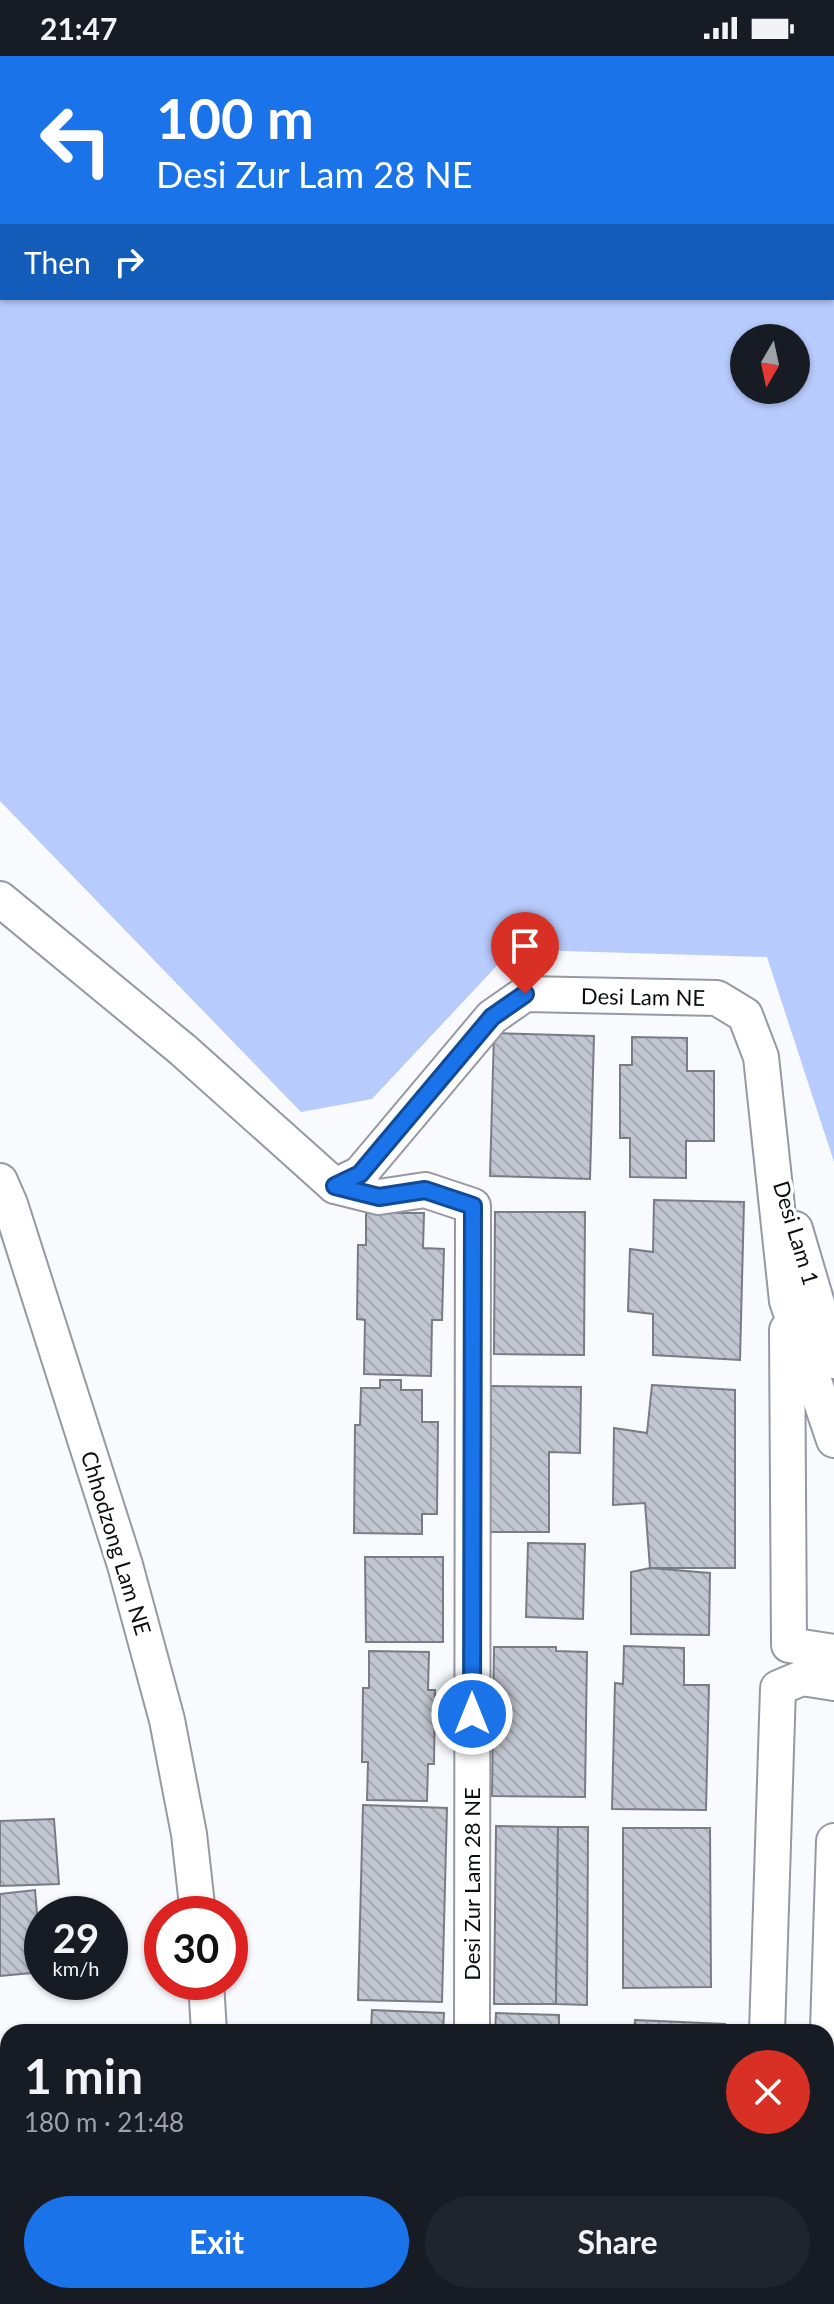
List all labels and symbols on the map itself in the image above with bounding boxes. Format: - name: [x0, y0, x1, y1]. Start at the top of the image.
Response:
- north arrow: [730, 324, 810, 404]
- pin: [491, 912, 559, 994]
- street label: Desi Lam NE: [581, 982, 705, 1011]
- street label: Desi Lam 1: [768, 1178, 825, 1288]
- street label: Chhodzong Lam NE: [76, 1448, 157, 1638]
- position arrow: [430, 1672, 514, 1756]
- street label: Desi Zur Lam 28 NE: [458, 1787, 485, 1981]
- speed limit sign: 30: [144, 1896, 248, 2000]

